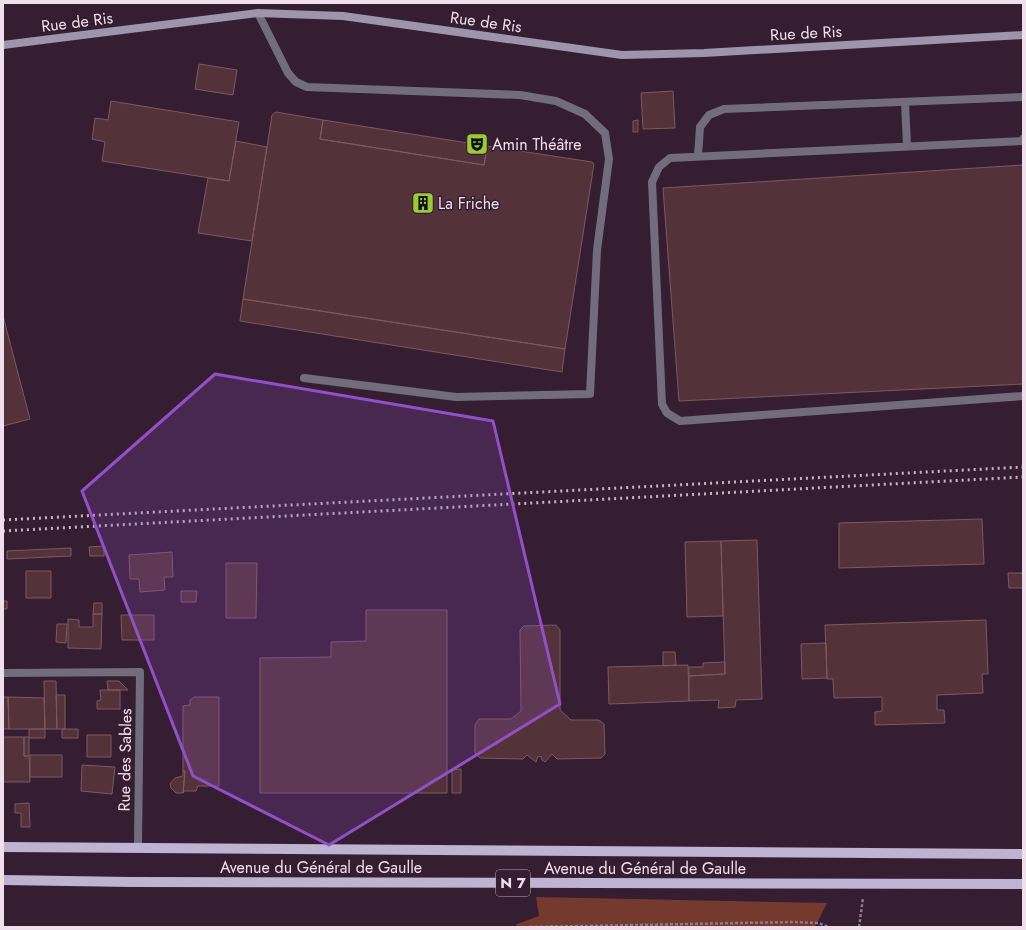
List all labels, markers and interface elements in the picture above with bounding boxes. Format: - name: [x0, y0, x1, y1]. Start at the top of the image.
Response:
- street label: Rue de Ris: [40, 6, 114, 38]
- street label: Rue de Ris: [449, 6, 523, 38]
- street label: Rue de Ris: [769, 20, 843, 46]
- theatre icon: Amin Théâtre: [464, 131, 490, 157]
- place label: Amin Théâtre: [492, 133, 582, 156]
- building icon: La Friche: [410, 190, 436, 216]
- place label: La Friche: [438, 192, 499, 215]
- street label: Rue des Sables: [113, 708, 137, 812]
- street label: Avenue du Général de Gaulle: [220, 856, 422, 879]
- street label: Avenue du Général de Gaulle: [544, 857, 746, 880]
- road number: N 7: [496, 870, 530, 896]

